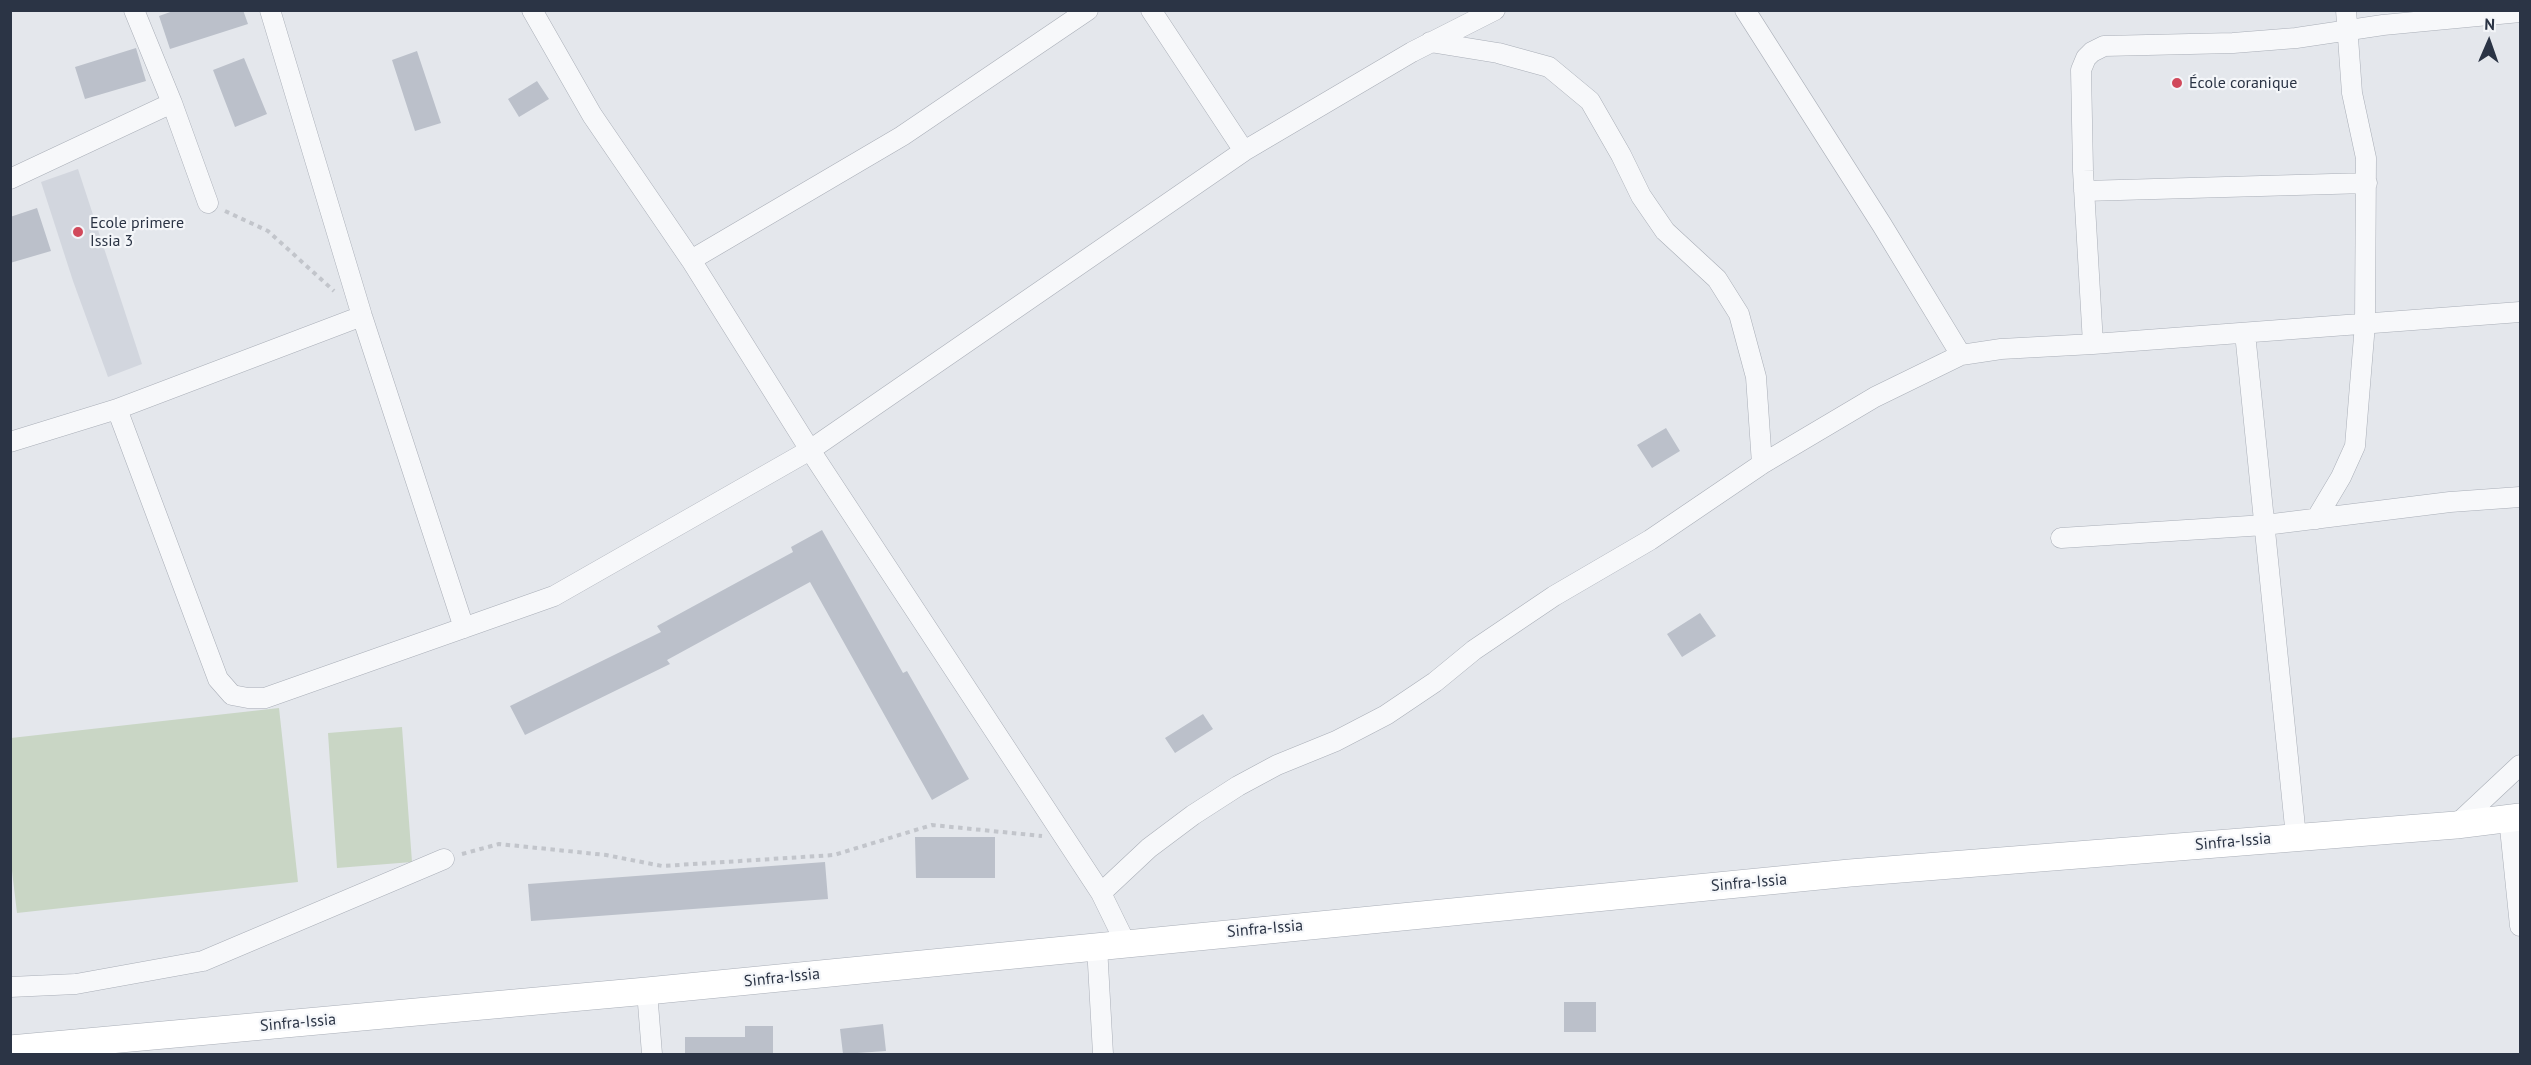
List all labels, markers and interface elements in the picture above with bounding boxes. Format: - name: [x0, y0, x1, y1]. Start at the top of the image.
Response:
- north arrow: [2459, 12, 2519, 72]
- text: N: [2484, 14, 2495, 34]
- place label: École coranique: [2189, 73, 2297, 93]
- marker: École coranique: [2170, 76, 2184, 90]
- place label: Ecole primere Issia 3: [90, 213, 184, 251]
- marker: Ecole primere Issia 3: [71, 225, 85, 239]
- street label: Sinfra-Issia: [2194, 829, 2272, 855]
- street label: Sinfra-Issia: [1710, 870, 1788, 896]
- street label: Sinfra-Issia: [1226, 916, 1304, 942]
- street label: Sinfra-Issia: [743, 964, 821, 992]
- street label: Sinfra-Issia: [259, 1010, 337, 1036]

